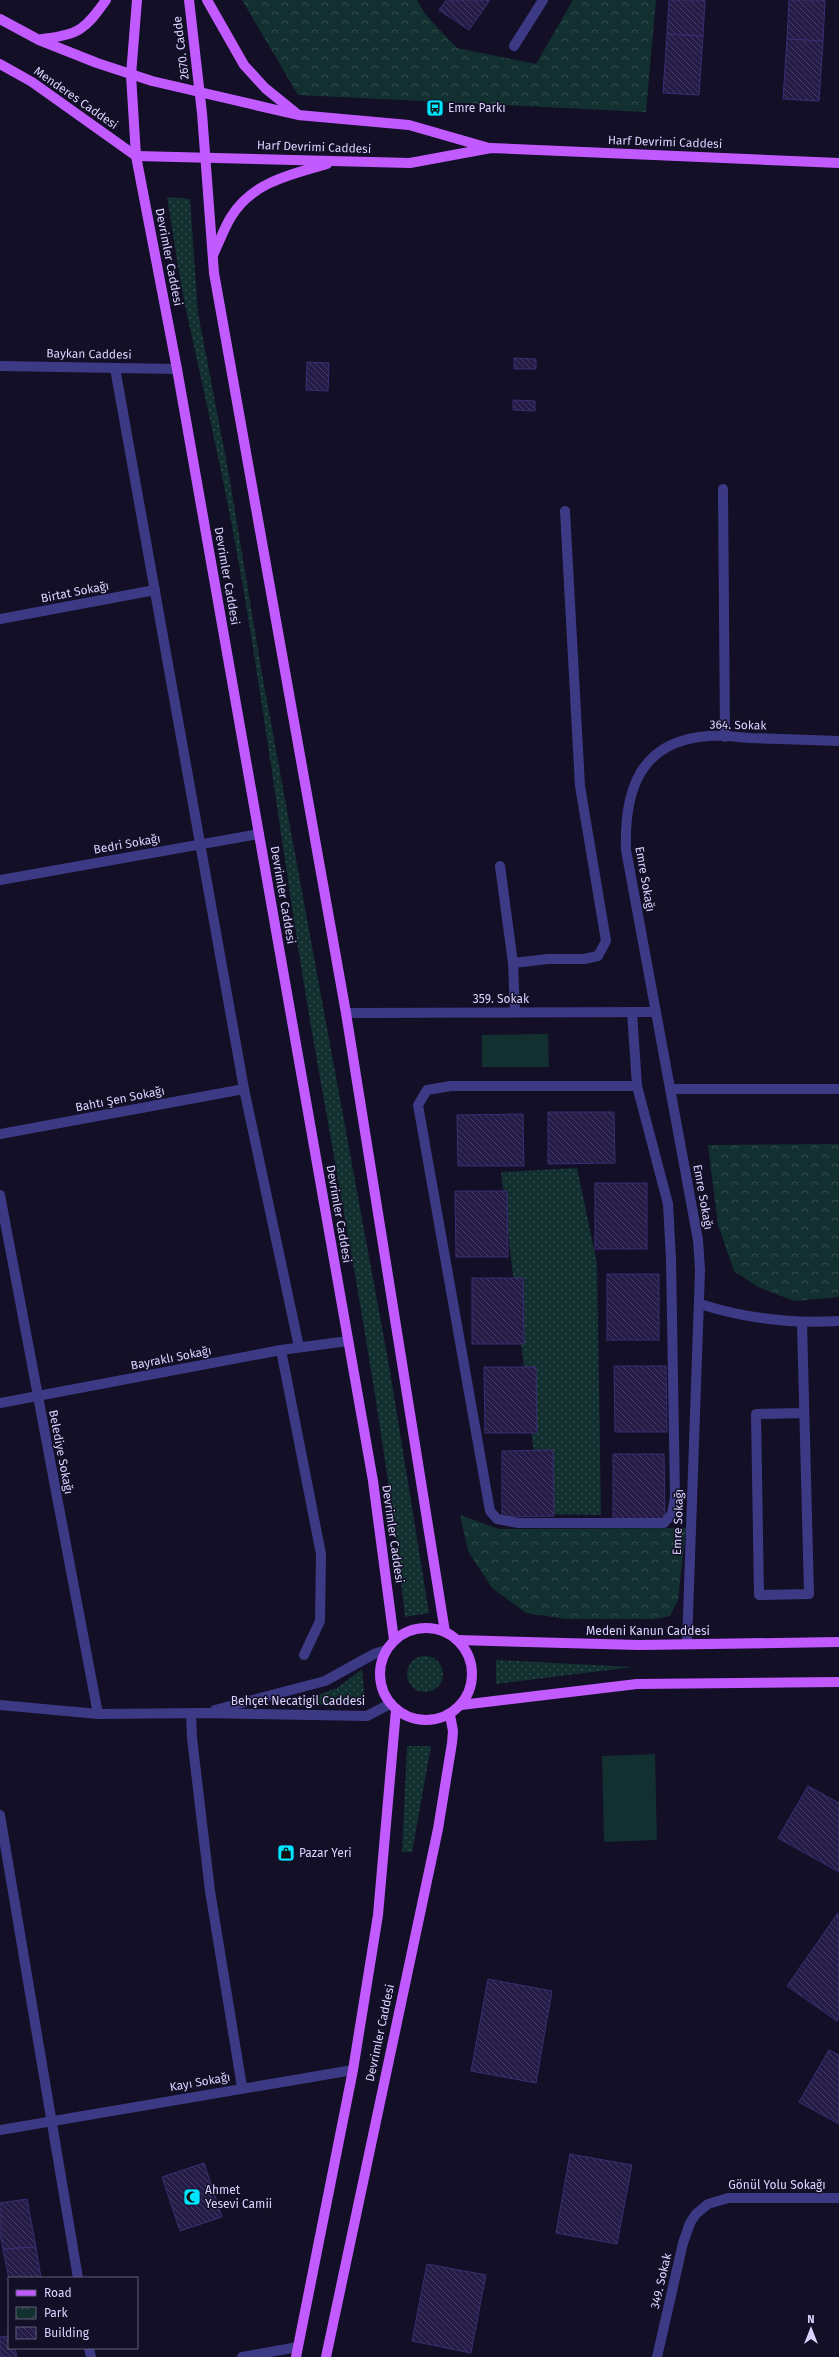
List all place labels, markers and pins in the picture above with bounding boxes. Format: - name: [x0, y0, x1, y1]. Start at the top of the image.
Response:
- bus stop icon: Emre Parkı: [425, 98, 445, 118]
- place label: Emre Parkı: [448, 101, 506, 115]
- shop icon: Pazar Yeri: [276, 1843, 296, 1863]
- place label: Pazar Yeri: [299, 1846, 352, 1860]
- place label: Ahmet Yesevi Camii: [205, 2183, 272, 2211]
- mosque icon: Ahmet Yesevi Camii: [182, 2187, 202, 2207]

